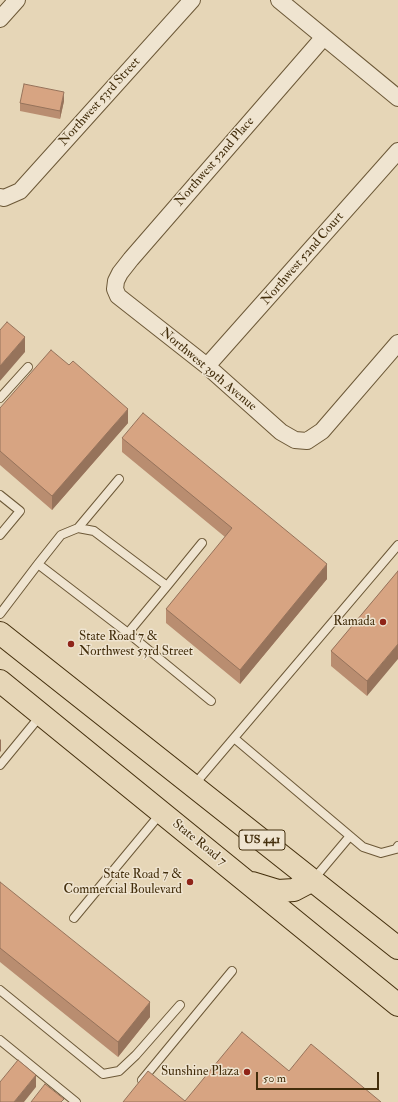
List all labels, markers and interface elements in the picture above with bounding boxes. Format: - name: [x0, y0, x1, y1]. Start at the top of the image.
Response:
- street label: Northwest 53rd Street: [56, 54, 144, 150]
- street label: Northwest 52nd Place: [172, 114, 258, 210]
- street label: Northwest 52nd Court: [259, 209, 347, 309]
- street label: Northwest 39th Avenue: [157, 325, 259, 415]
- place label: Ramada: [333, 614, 375, 630]
- marker: Ramada: [378, 617, 388, 627]
- place label: State Road 7 & Northwest 53rd Street: [79, 629, 193, 660]
- marker: State Road 7 & Northwest 53rd Street: [66, 639, 76, 649]
- street label: State Road 7: [169, 816, 229, 870]
- road number: US 441: [239, 830, 285, 850]
- place label: State Road 7 & Commercial Boulevard: [63, 867, 182, 898]
- marker: State Road 7 & Commercial Boulevard: [185, 877, 195, 887]
- place label: Sunshine Plaza: [161, 1064, 239, 1080]
- scale bar: [258, 1064, 381, 1090]
- marker: Sunshine Plaza: [242, 1067, 252, 1077]
- text: 50 m: [263, 1071, 286, 1086]

